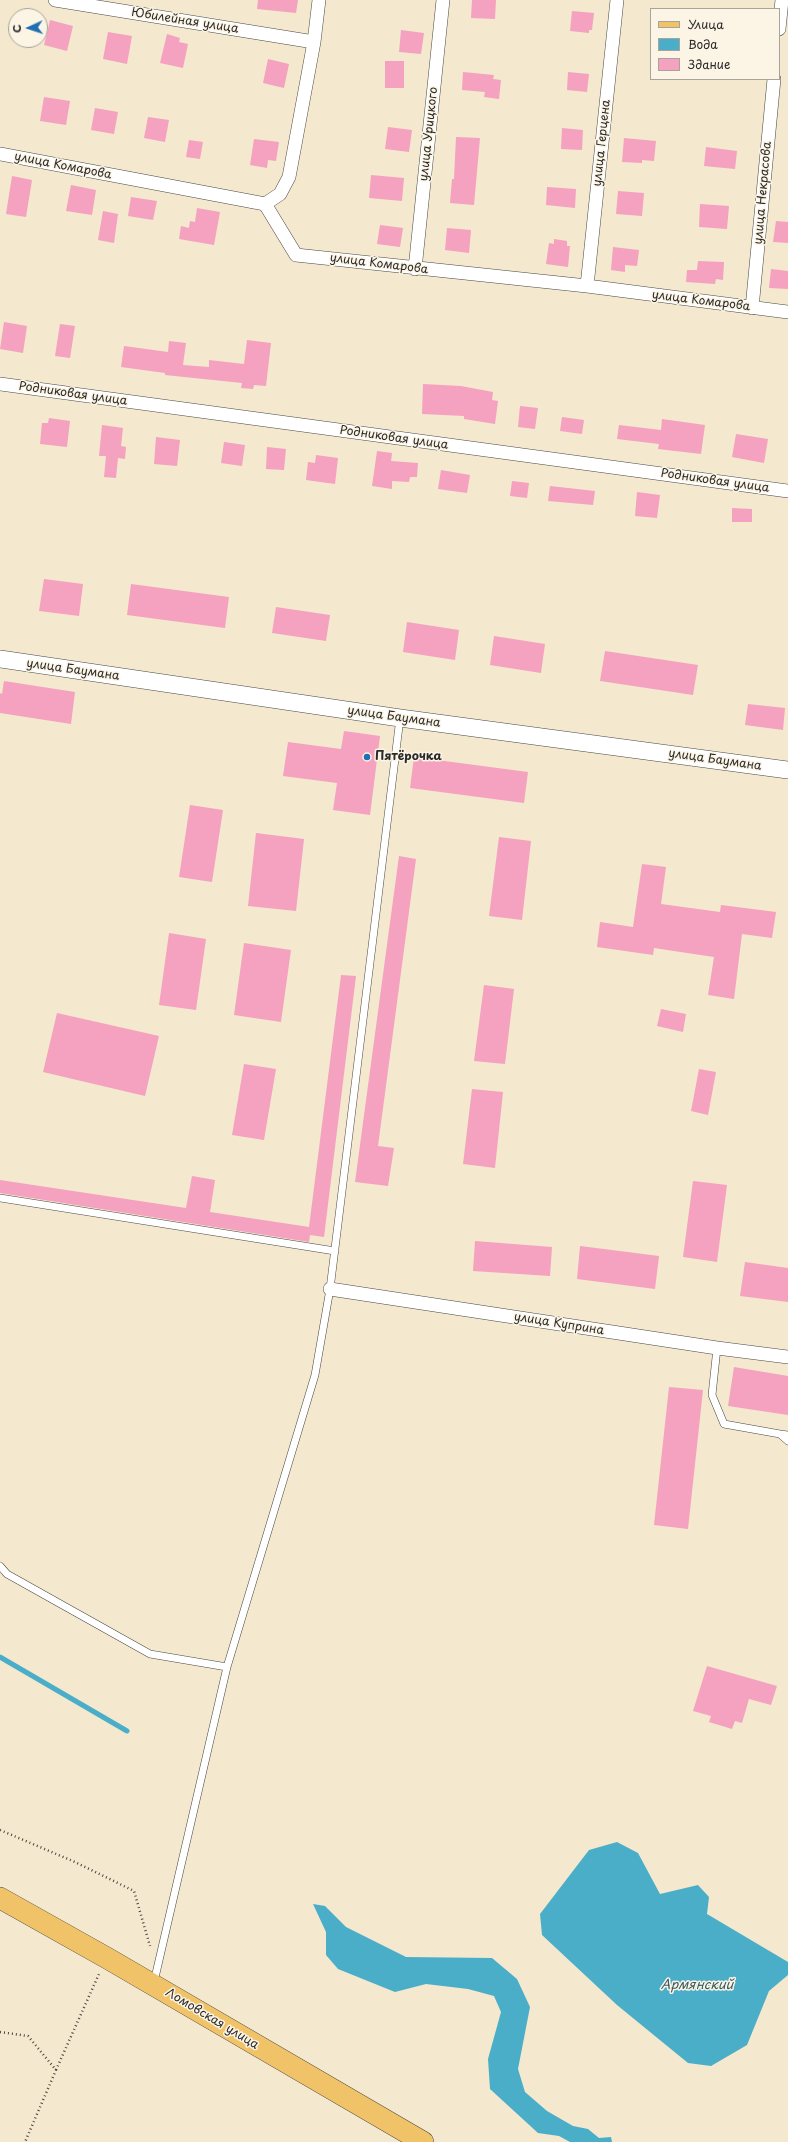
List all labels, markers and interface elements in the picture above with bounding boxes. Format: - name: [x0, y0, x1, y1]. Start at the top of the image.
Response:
- street label: Юбилейная улица: [130, 5, 240, 37]
- north arrow: [8, 8, 48, 48]
- legend: [650, 8, 780, 80]
- text: Улица: [688, 15, 724, 33]
- text: С: [8, 24, 25, 33]
- text: Вода: [688, 35, 718, 53]
- text: Здание: [688, 55, 730, 73]
- street label: улица Урицкого: [417, 86, 441, 182]
- street label: улица Герцена: [590, 99, 614, 187]
- street label: улица Некрасова: [751, 141, 775, 245]
- street label: улица Комарова: [13, 149, 113, 183]
- street label: улица Комарова: [329, 251, 429, 277]
- street label: улица Комарова: [651, 288, 751, 314]
- street label: Родниковая улица: [18, 379, 128, 409]
- street label: Родниковая улица: [339, 423, 449, 453]
- street label: Родниковая улица: [660, 466, 770, 496]
- street label: улица Баумана: [26, 656, 120, 684]
- street label: улица Баумана: [347, 703, 441, 731]
- street label: улица Баумана: [668, 746, 762, 774]
- place label: Пятёрочка: [375, 750, 442, 764]
- marker: Пятёрочка: [362, 752, 372, 762]
- street label: улица Куприна: [513, 1310, 605, 1338]
- water label: Армянский: [661, 1977, 733, 1993]
- street label: Ломовская улица: [163, 1986, 261, 2052]

